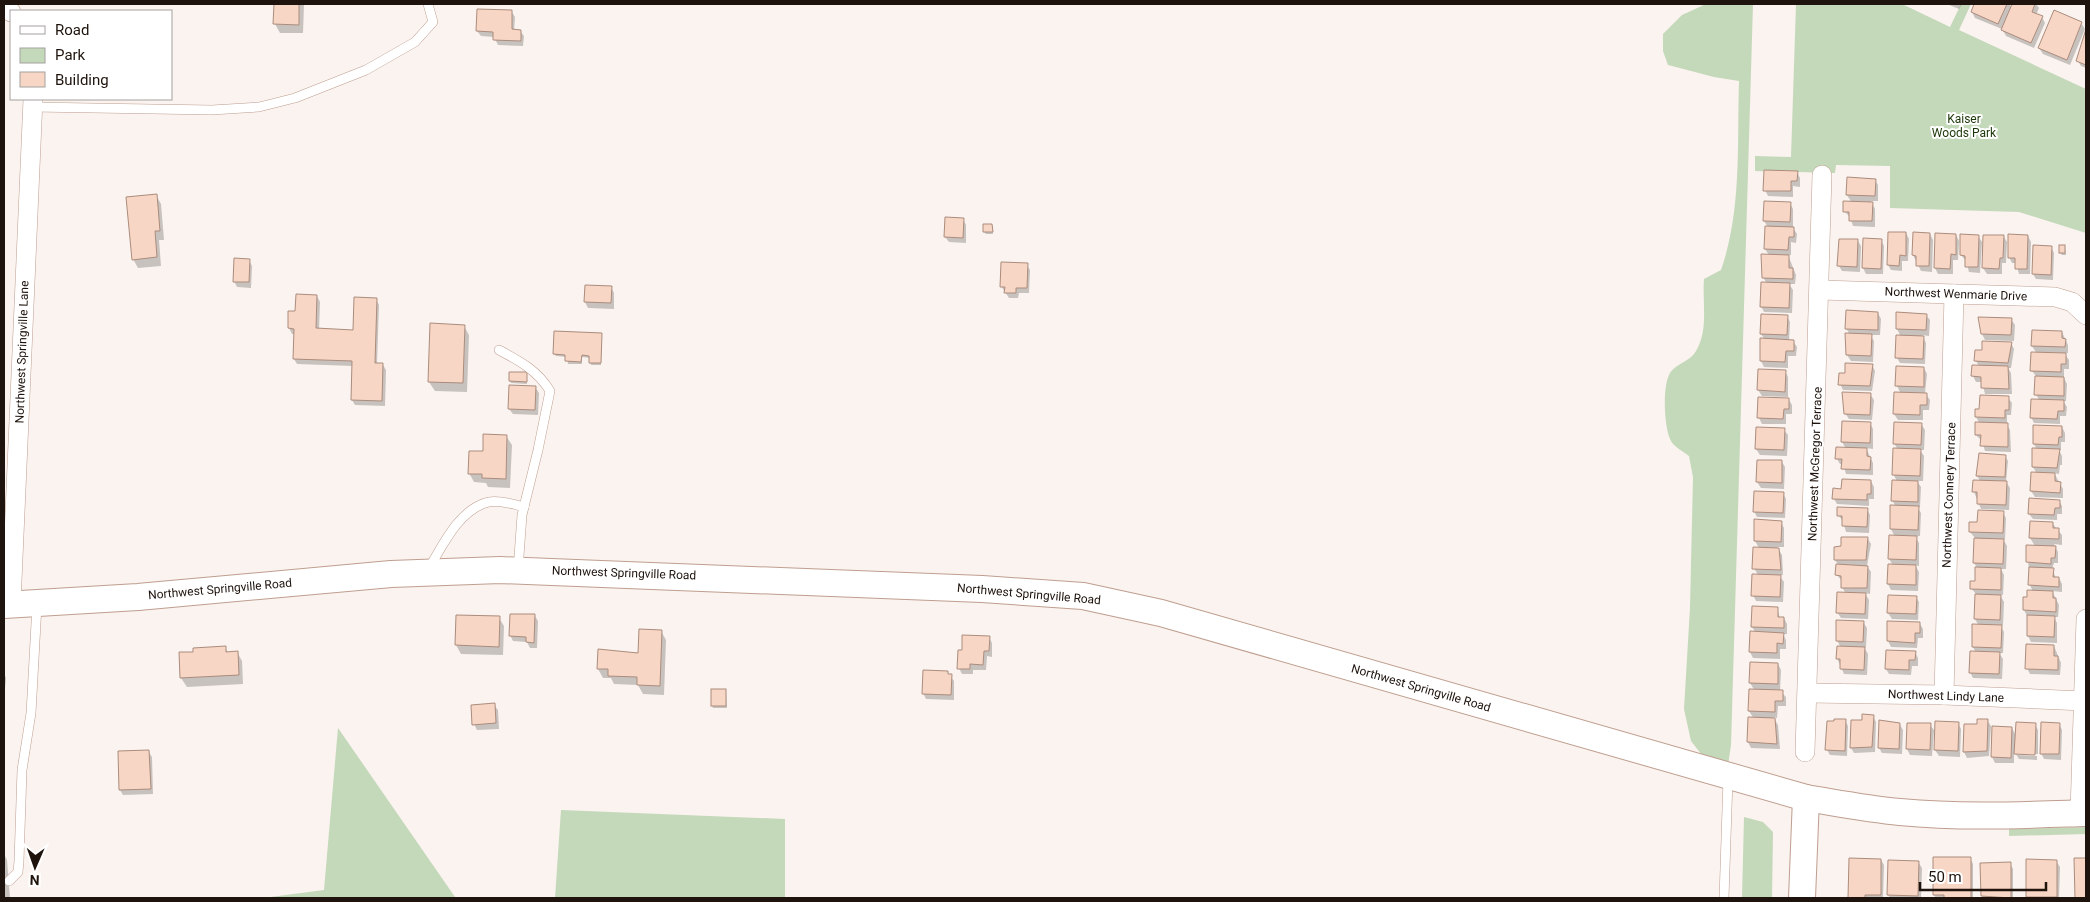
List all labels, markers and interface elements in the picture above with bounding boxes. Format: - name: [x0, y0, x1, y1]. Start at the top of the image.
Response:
- legend: [10, 10, 172, 100]
- text: Road: [55, 21, 89, 39]
- text: Park: [55, 46, 86, 64]
- text: Building: [55, 71, 109, 89]
- park label: Kaiser Woods Park: [1932, 112, 1997, 140]
- street label: Northwest Springville Lane: [13, 280, 31, 424]
- street label: Northwest Wenmarie Drive: [1885, 285, 2027, 303]
- street label: Northwest McGregor Terrace: [1805, 387, 1825, 541]
- street label: Northwest Connery Terrace: [1939, 422, 1959, 568]
- street label: Northwest Springville Road: [552, 563, 696, 583]
- street label: Northwest Springville Road: [147, 576, 293, 602]
- street label: Northwest Springville Road: [956, 581, 1102, 607]
- street label: Northwest Springville Road: [1350, 661, 1492, 715]
- street label: Northwest Lindy Lane: [1888, 687, 2004, 705]
- north arrow: [10, 842, 60, 892]
- scale bar: [1920, 860, 2046, 892]
- text: 50 m: [1928, 868, 1962, 886]
- text: N: [29, 872, 40, 888]

